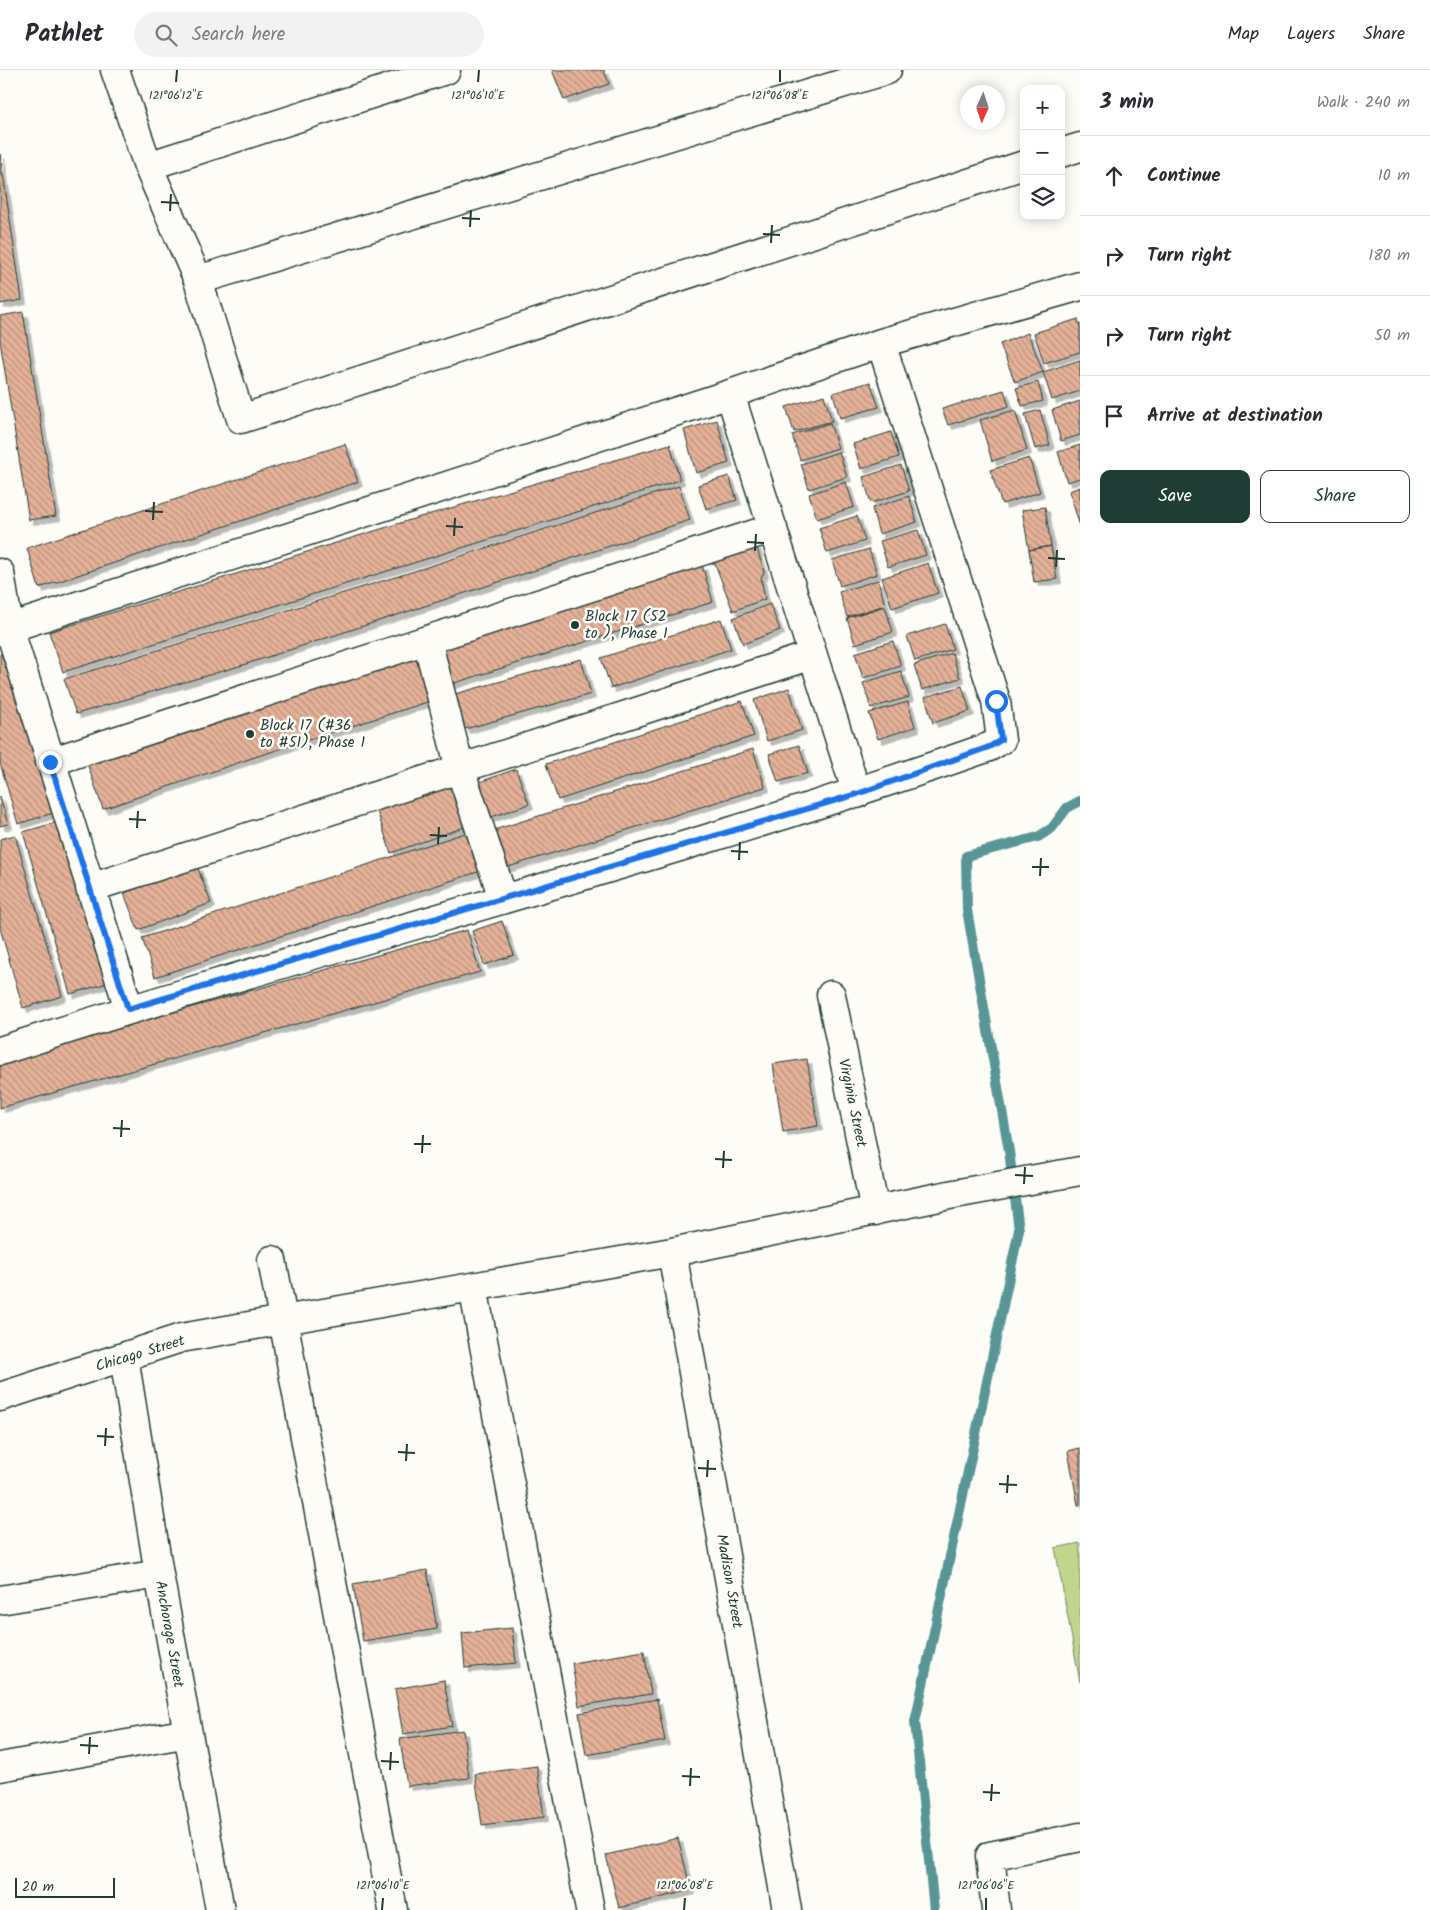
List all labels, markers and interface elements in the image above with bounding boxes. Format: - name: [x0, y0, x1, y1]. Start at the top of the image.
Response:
- search box: [134, 12, 484, 57]
- text: Pathlet: [25, 15, 104, 54]
- text: Search here: [192, 20, 285, 50]
- text: Map: [1228, 20, 1259, 49]
- text: Layers: [1287, 20, 1335, 49]
- text: Share: [1363, 20, 1405, 49]
- icon: search: [152, 21, 180, 49]
- north arrow: [960, 85, 1005, 130]
- map controls: [1020, 85, 1065, 220]
- button: +: [1020, 85, 1065, 130]
- text: 121°06'12"E: [149, 86, 204, 105]
- text: 121°06'10"E: [451, 86, 506, 105]
- text: 121°06'08"E: [751, 86, 810, 105]
- text: 3 min: [1100, 86, 1154, 119]
- text: Walk · 240 m: [1317, 90, 1410, 115]
- button: −: [1020, 130, 1065, 175]
- text: Continue: [1147, 161, 1220, 191]
- icon: ahead: [1100, 162, 1128, 190]
- text: 10 m: [1378, 163, 1410, 188]
- button: layers: [1020, 175, 1065, 220]
- text: Turn right: [1147, 241, 1232, 271]
- icon: right: [1100, 242, 1128, 270]
- text: 180 m: [1368, 243, 1410, 268]
- text: Turn right: [1147, 321, 1232, 351]
- icon: right: [1100, 322, 1128, 350]
- text: 50 m: [1374, 323, 1410, 348]
- text: Arrive at destination: [1147, 401, 1323, 431]
- icon: arrive: [1100, 402, 1128, 430]
- button: Save: [1100, 470, 1250, 523]
- button: Share: [1260, 470, 1410, 523]
- place label: Block 17 (52 to ), Phase 1: [585, 605, 668, 646]
- marker: Block 17 (52 to ), Phase 1: [569, 619, 581, 631]
- route start: [985, 690, 1008, 713]
- place label: Block 17 (#36 to #51), Phase 1: [260, 714, 366, 755]
- marker: Block 17 (#36 to #51), Phase 1: [244, 728, 256, 740]
- route end: [39, 751, 62, 774]
- street label: Virginia Street: [831, 1057, 873, 1150]
- street label: Chicago Street: [93, 1329, 188, 1379]
- street label: Madison Street: [709, 1532, 749, 1630]
- street label: Anchorage Street: [148, 1579, 190, 1690]
- scale bar: [15, 1875, 115, 1898]
- text: 20 m: [22, 1876, 54, 1898]
- text: 121°06'10"E: [356, 1876, 411, 1895]
- text: 121°06'08"E: [656, 1876, 715, 1895]
- text: 121°06'06"E: [958, 1876, 1015, 1895]

